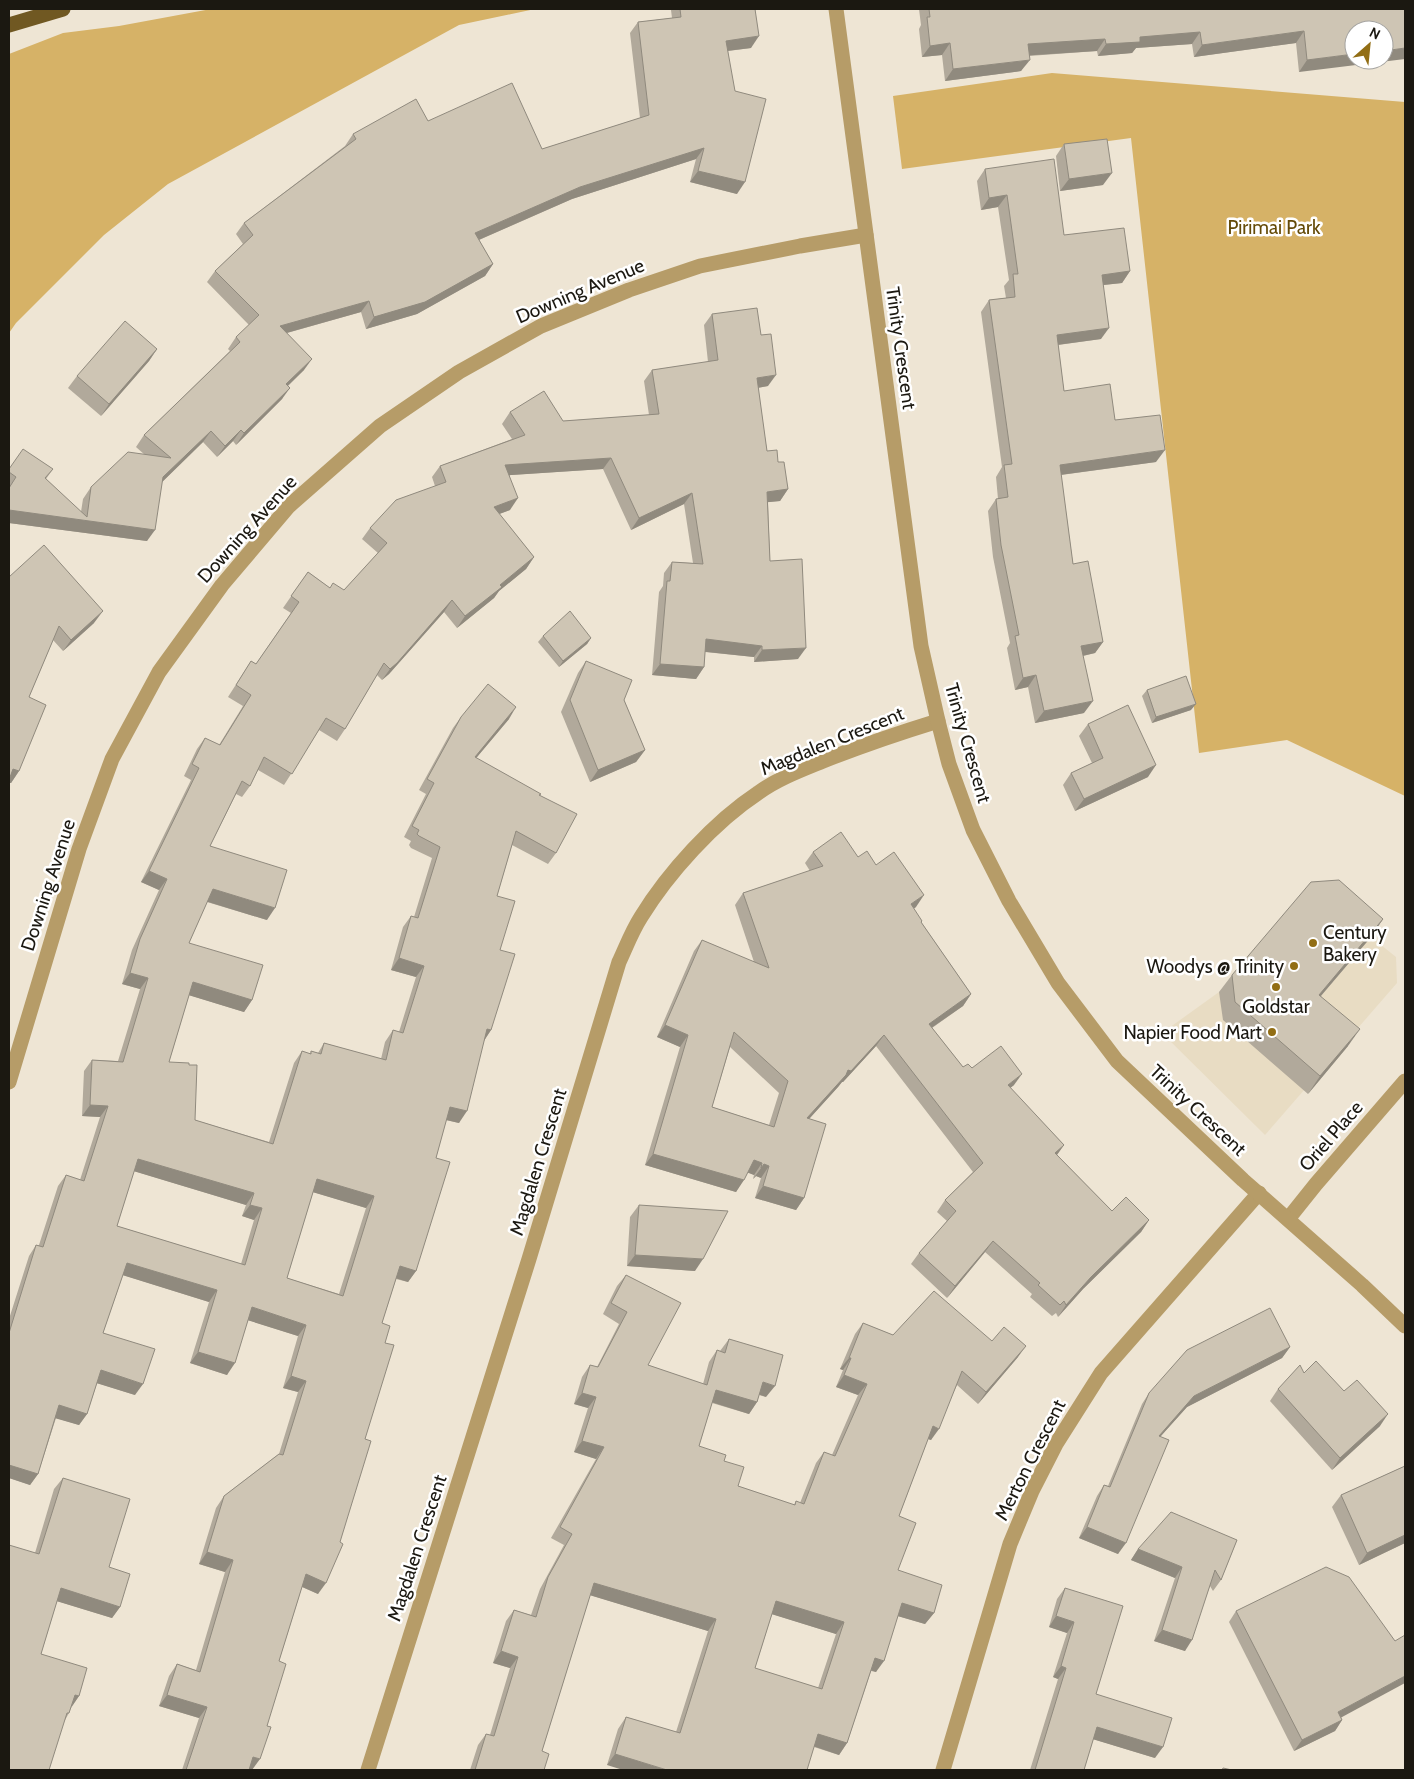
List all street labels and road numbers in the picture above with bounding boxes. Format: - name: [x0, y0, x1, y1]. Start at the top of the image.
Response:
- street label: Downing Avenue: [512, 254, 648, 328]
- street label: Trinity Crescent: [881, 285, 921, 411]
- street label: Downing Avenue: [193, 470, 302, 588]
- street label: Trinity Crescent: [940, 681, 996, 806]
- street label: Magdalen Crescent: [757, 702, 908, 780]
- street label: Downing Avenue: [16, 816, 80, 954]
- street label: Trinity Crescent: [1145, 1059, 1251, 1161]
- street label: Magdalen Crescent: [505, 1085, 571, 1238]
- street label: Oriel Place: [1294, 1096, 1368, 1176]
- street label: Merton Crescent: [990, 1395, 1071, 1524]
- street label: Magdalen Crescent: [382, 1471, 452, 1624]

